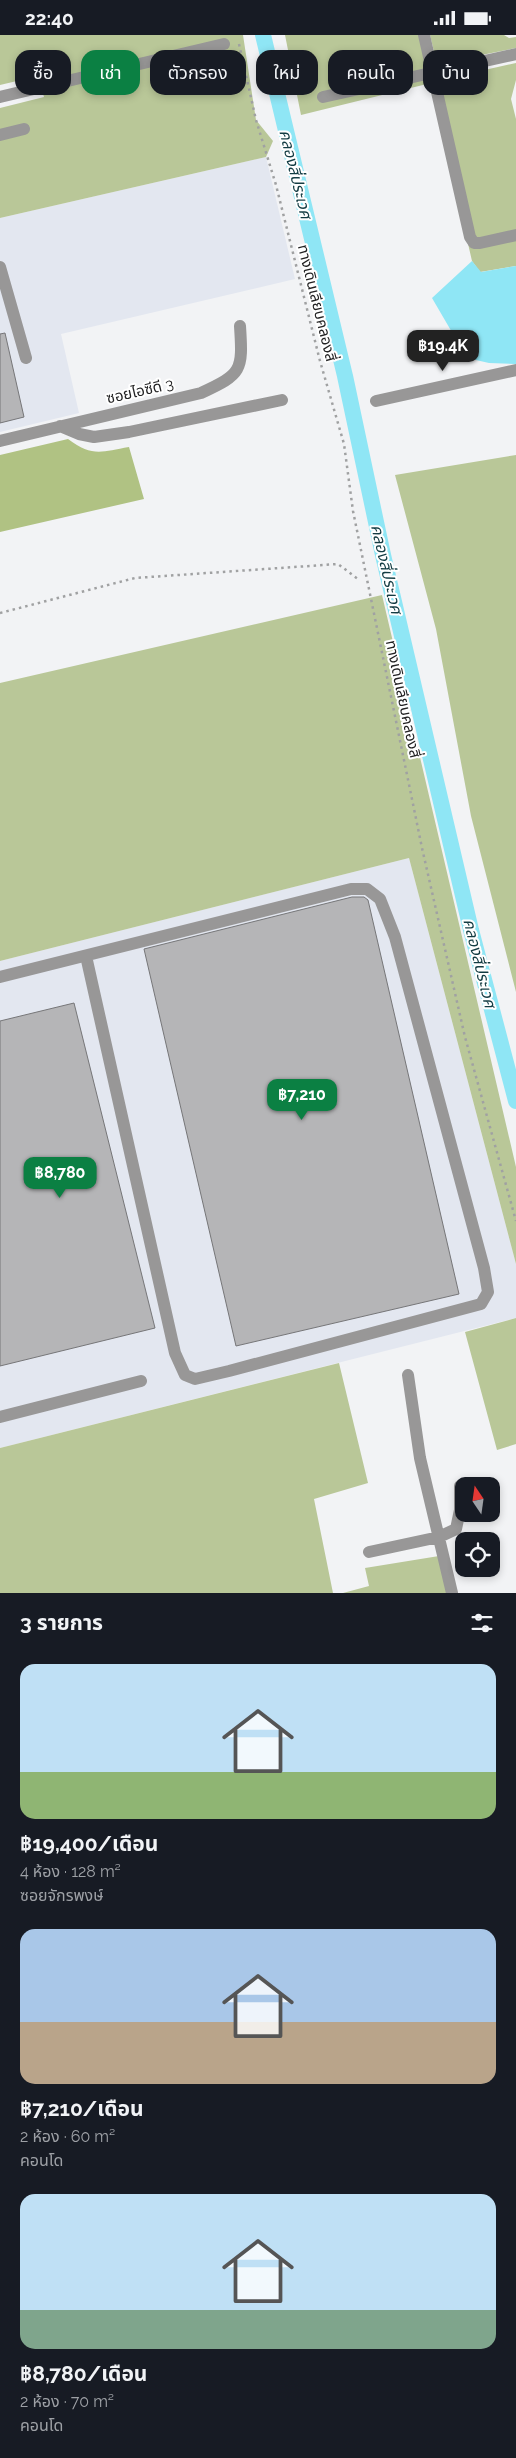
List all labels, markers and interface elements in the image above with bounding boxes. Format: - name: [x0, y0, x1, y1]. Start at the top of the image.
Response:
- text: 22:40: [25, 7, 74, 29]
- chip: ซื้อ: [15, 50, 71, 95]
- chip: เช่า: [81, 50, 140, 95]
- chip: ตัวกรอง: [150, 50, 246, 95]
- chip: ใหม่: [256, 50, 318, 95]
- chip: คอนโด: [328, 50, 413, 95]
- chip: บ้าน: [423, 50, 488, 95]
- water label: คลองสี่ประเวศ: [275, 127, 318, 223]
- street label: ทางเดินเลียบคลองสี่: [294, 242, 342, 364]
- pin: ฿19.4K: [402, 329, 484, 372]
- text: ฿19.4K: [418, 336, 468, 355]
- street label: ซอยไอซีดี 3: [105, 375, 175, 407]
- water label: คลองสี่ประเวศ: [367, 522, 408, 618]
- street label: ทางเดินเลียบคลองสี่: [382, 638, 426, 760]
- water label: คลองสี่ประเวศ: [459, 916, 502, 1012]
- pin: ฿7,210: [261, 1079, 343, 1121]
- text: ฿7,210: [278, 1085, 326, 1104]
- pin: ฿8,780: [19, 1157, 101, 1199]
- text: ฿8,780: [35, 1163, 85, 1182]
- north arrow: [455, 1477, 500, 1523]
- map controls: [455, 1477, 500, 1577]
- button: locate: [455, 1532, 500, 1577]
- icon: filters: [468, 1609, 496, 1637]
- text: 3 รายการ: [20, 1610, 103, 1635]
- icon: home: [213, 1696, 303, 1786]
- text: ฿19,400/เดือน: [20, 1831, 158, 1856]
- text: 4 ห้อง · 128 m²: [20, 1862, 121, 1881]
- text: ซอยจักรพงษ์: [20, 1886, 103, 1905]
- icon: home: [213, 1961, 303, 2051]
- text: ฿7,210/เดือน: [20, 2096, 144, 2121]
- text: 2 ห้อง · 60 m²: [20, 2127, 115, 2146]
- text: คอนโด: [20, 2151, 63, 2170]
- icon: home: [213, 2226, 303, 2316]
- text: ฿8,780/เดือน: [20, 2361, 147, 2386]
- text: 2 ห้อง · 70 m²: [20, 2392, 114, 2411]
- text: คอนโด: [20, 2416, 63, 2435]

